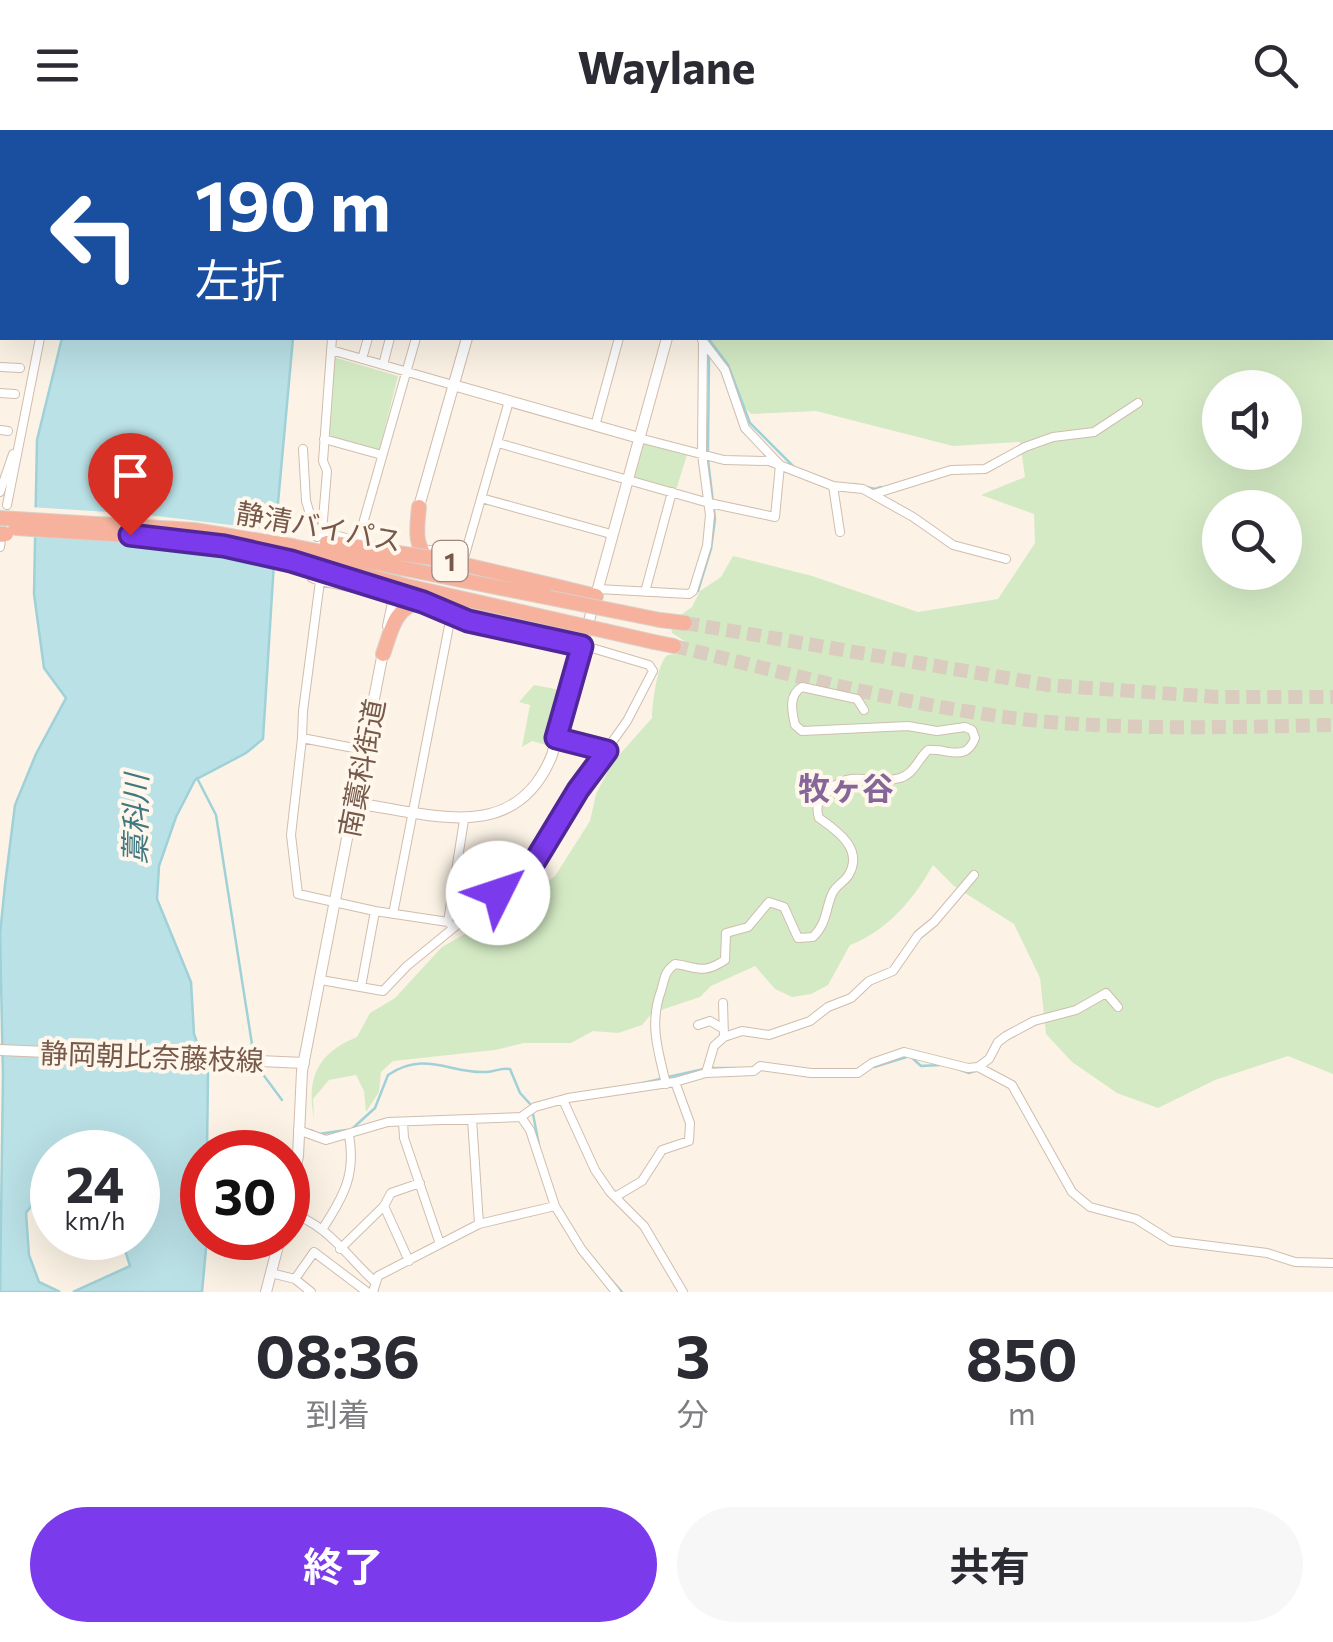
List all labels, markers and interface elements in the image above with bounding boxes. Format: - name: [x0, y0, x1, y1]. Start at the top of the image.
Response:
- icon: menu: [30, 38, 85, 93]
- text: Waylane: [577, 38, 756, 93]
- icon: search: [1248, 38, 1303, 93]
- text: 190 m: [195, 160, 391, 245]
- icon: left: [30, 170, 160, 300]
- text: 左折: [195, 251, 285, 306]
- map controls: [1202, 370, 1302, 590]
- button: sound: [1202, 370, 1302, 470]
- pin: [88, 433, 173, 536]
- icon: arrive: [103, 448, 158, 503]
- button: search: [1202, 490, 1302, 590]
- street label: 静清バイパス: [234, 495, 404, 557]
- road number: 1: [432, 541, 468, 581]
- street label: 南藁科街道: [331, 696, 391, 840]
- district label: 牧ヶ谷: [798, 767, 894, 807]
- water label: 藁科川: [115, 771, 153, 864]
- position arrow: [446, 841, 550, 945]
- street label: 静岡朝比奈藤枝線: [39, 1035, 265, 1077]
- speed limit sign: 30: [180, 1130, 310, 1260]
- text: 24: [66, 1152, 124, 1213]
- text: km/h: [65, 1205, 125, 1235]
- text: 08:36: [255, 1317, 420, 1390]
- text: 3: [675, 1317, 710, 1390]
- text: 850: [966, 1320, 1078, 1393]
- text: m: [1008, 1392, 1036, 1432]
- text: 到着: [306, 1393, 370, 1433]
- text: 分: [677, 1393, 709, 1433]
- button: 終了: [30, 1507, 657, 1622]
- button: 共有: [677, 1507, 1303, 1622]

